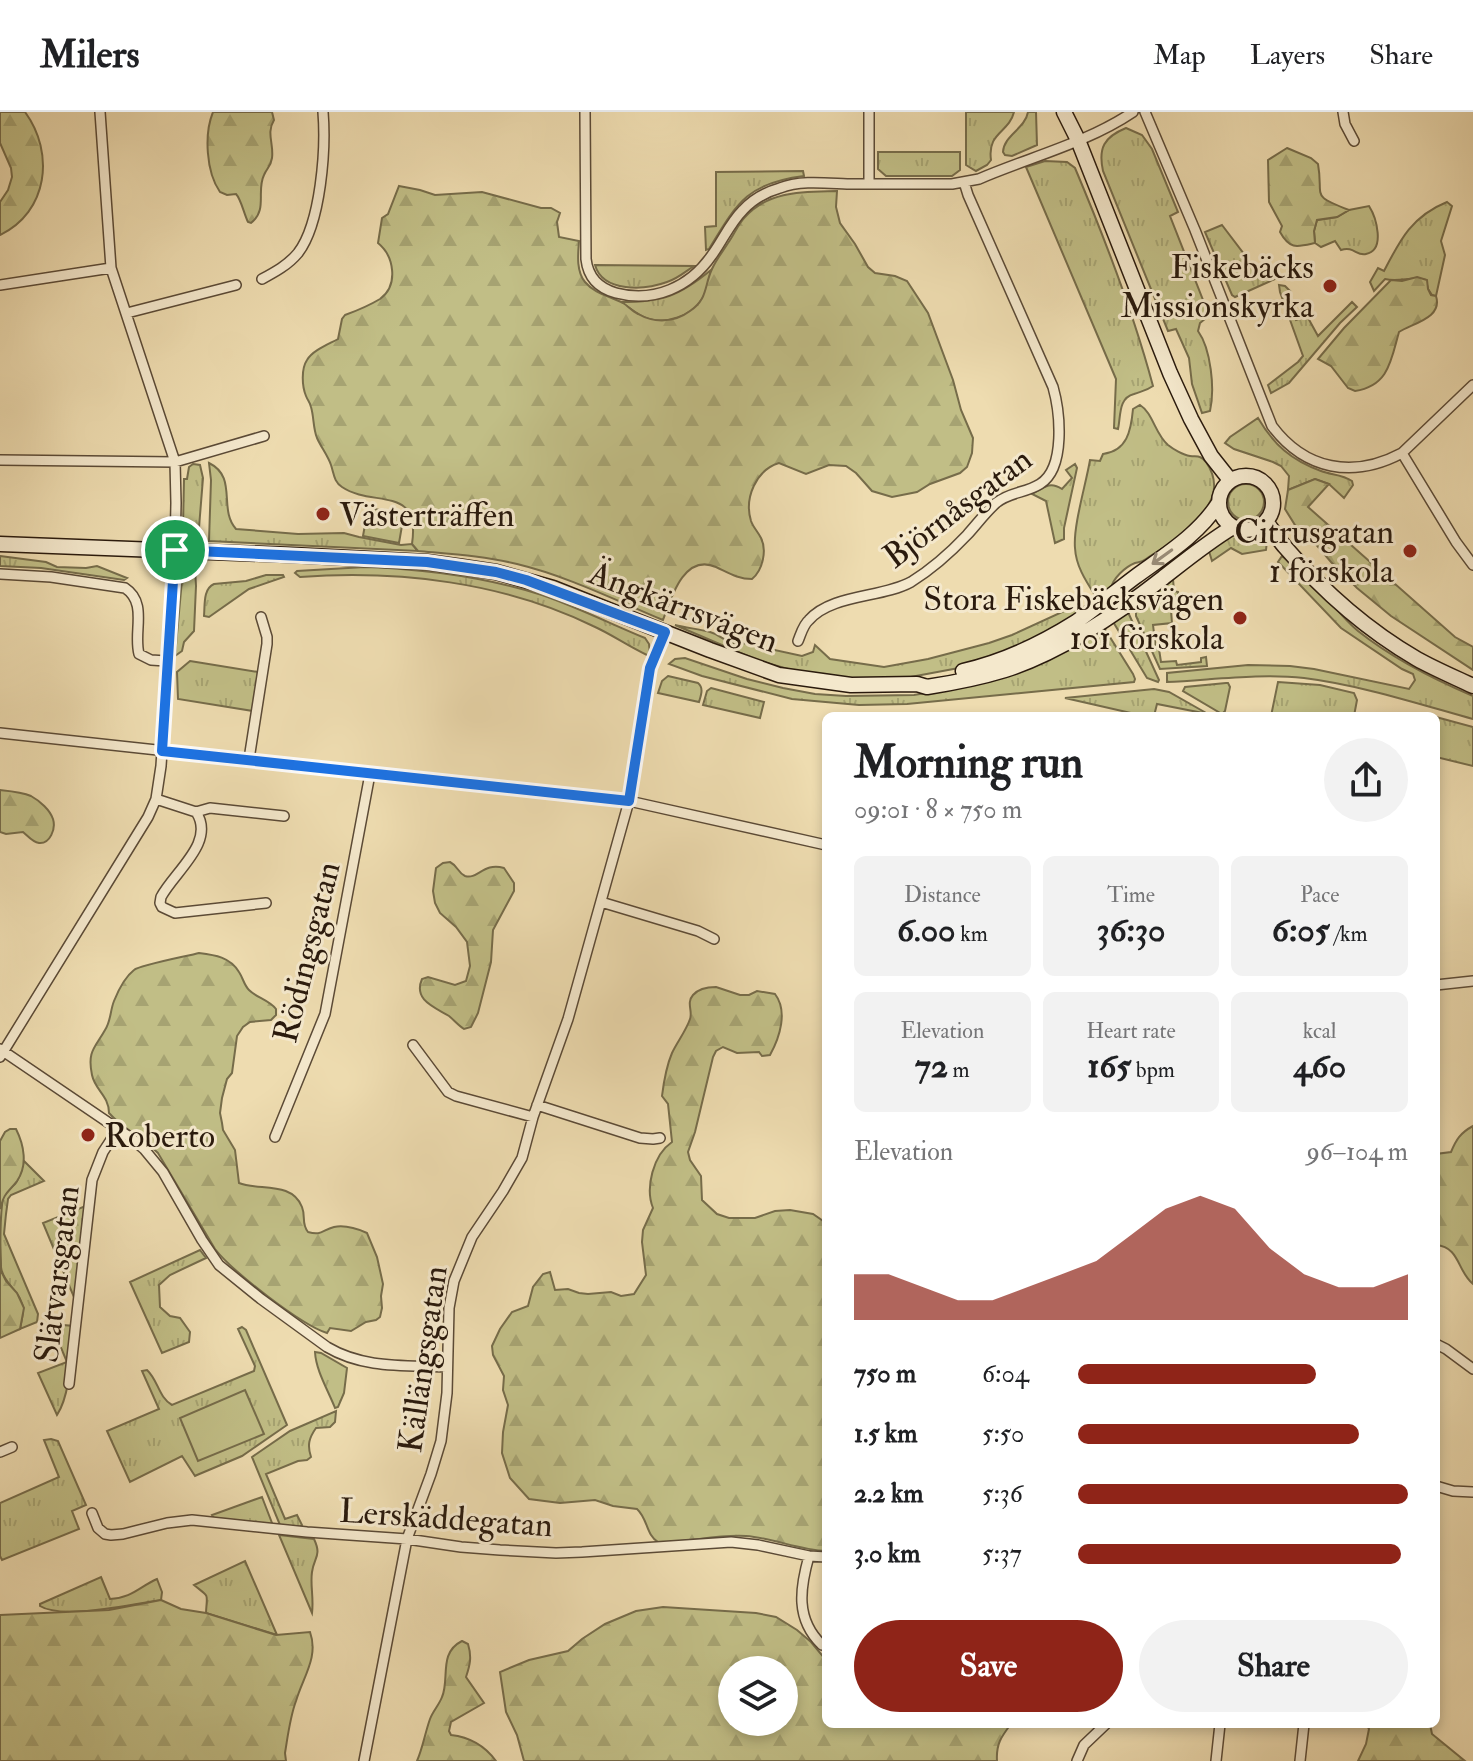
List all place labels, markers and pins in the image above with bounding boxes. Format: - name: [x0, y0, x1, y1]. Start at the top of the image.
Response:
- place label: Fiskebäcks Missionskyrka: [1121, 246, 1315, 328]
- marker: Fiskebäcks Missionskyrka: [1321, 277, 1339, 295]
- place label: Västerträffen: [339, 494, 515, 537]
- marker: Västerträffen: [314, 505, 332, 523]
- place label: Citrusgatan 1 förskola: [1234, 511, 1395, 593]
- pin: [141, 516, 209, 584]
- marker: Citrusgatan 1 förskola: [1401, 542, 1419, 560]
- place label: Stora Fiskebäcksvägen 101 förskola: [923, 578, 1225, 660]
- marker: Stora Fiskebäcksvägen 101 förskola: [1231, 609, 1249, 627]
- place label: Roberto: [104, 1115, 215, 1158]
- marker: Roberto: [79, 1126, 97, 1144]

